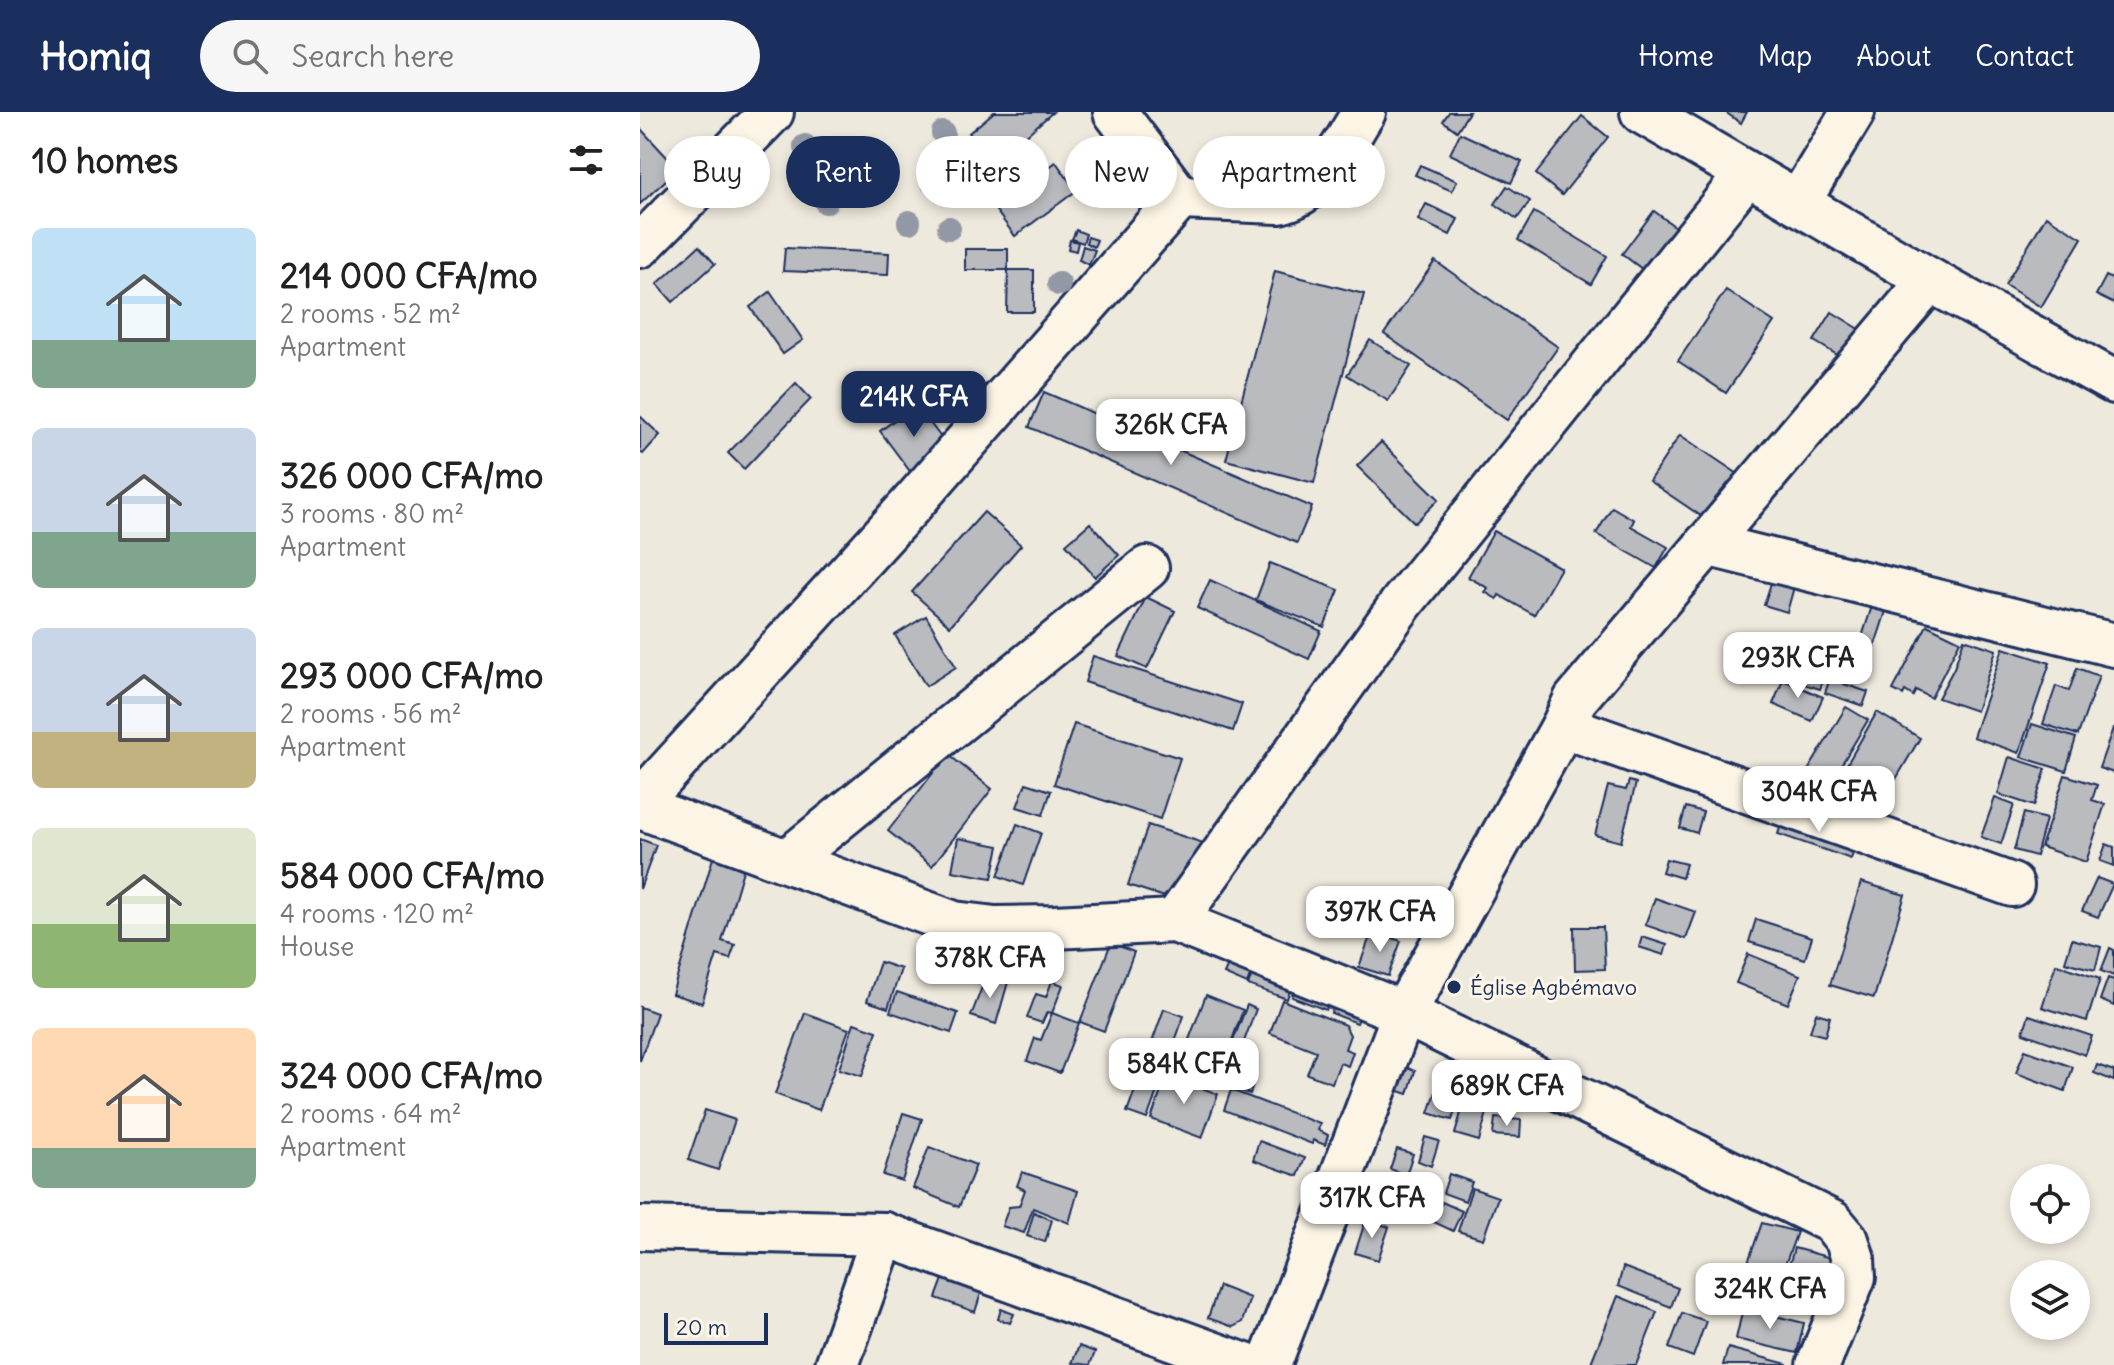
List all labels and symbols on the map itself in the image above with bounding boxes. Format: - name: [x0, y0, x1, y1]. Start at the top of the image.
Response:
- pin: 214K CFA: [831, 371, 997, 439]
- pin: 326K CFA: [1088, 399, 1254, 467]
- pin: 293K CFA: [1715, 632, 1881, 700]
- pin: 304K CFA: [1736, 766, 1902, 834]
- pin: 397K CFA: [1297, 886, 1463, 954]
- pin: 378K CFA: [907, 932, 1073, 1000]
- place label: Église Agbémavo: [1470, 973, 1637, 1001]
- marker: Église Agbémavo: [1445, 978, 1463, 996]
- pin: 584K CFA: [1101, 1038, 1267, 1106]
- pin: 689K CFA: [1424, 1060, 1590, 1128]
- pin: 317K CFA: [1289, 1172, 1455, 1240]
- pin: 324K CFA: [1687, 1263, 1853, 1331]
- scale bar: [664, 1309, 768, 1345]

